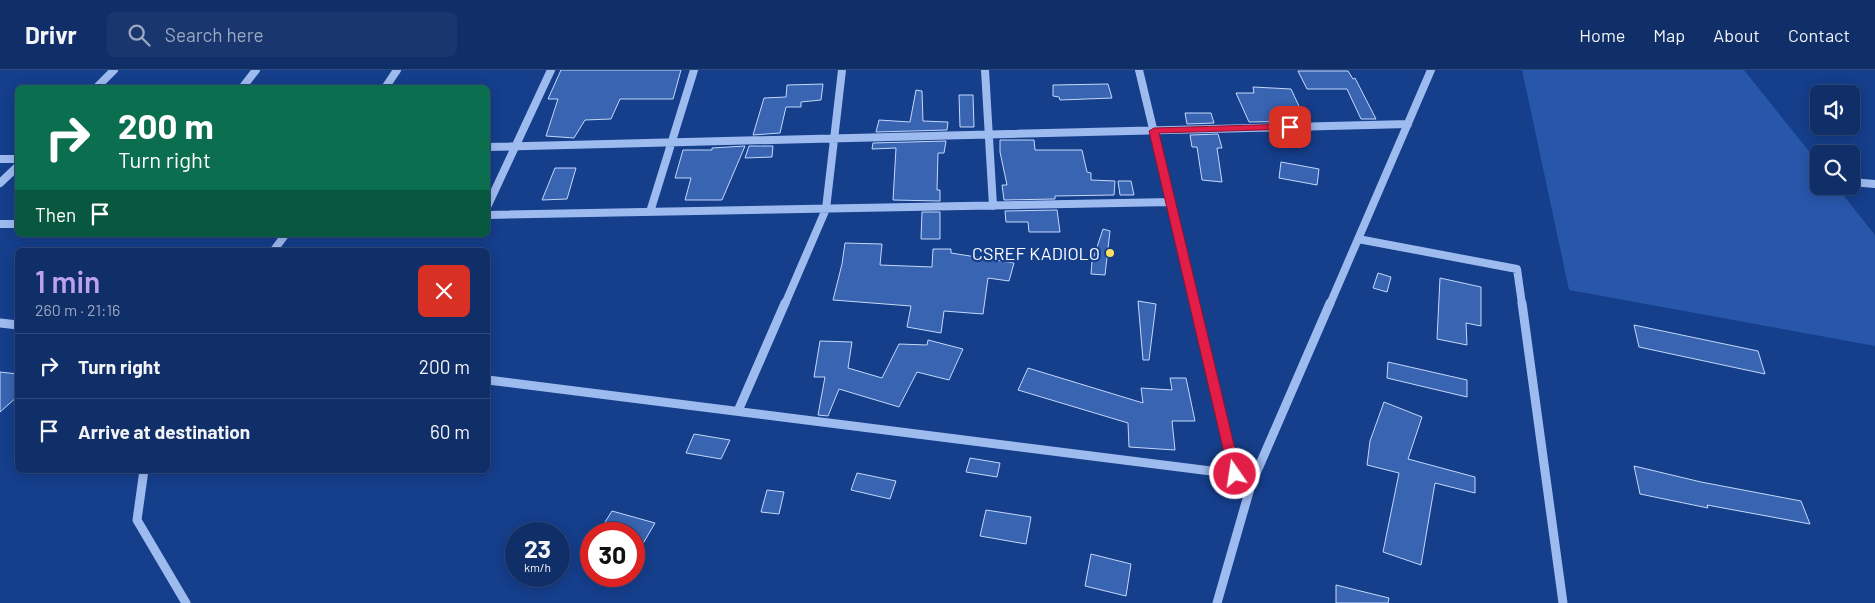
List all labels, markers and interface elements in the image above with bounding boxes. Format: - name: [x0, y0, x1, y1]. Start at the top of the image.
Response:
- search box: [107, 12, 457, 57]
- text: Drivr: [25, 20, 77, 49]
- icon: search: [125, 21, 153, 49]
- text: Search here: [165, 23, 264, 46]
- text: Home: [1579, 24, 1625, 46]
- text: Map: [1653, 24, 1685, 46]
- text: About: [1713, 24, 1760, 46]
- text: Contact: [1788, 24, 1850, 46]
- map controls: [1810, 85, 1860, 195]
- button: sound: [1810, 85, 1860, 135]
- text: 200 m: [118, 104, 214, 146]
- icon: right: [35, 105, 100, 170]
- pin: [1269, 106, 1311, 148]
- icon: arrive: [1276, 113, 1304, 141]
- button: search: [1810, 145, 1860, 195]
- text: Turn right: [118, 146, 211, 172]
- icon: arrive: [86, 200, 114, 228]
- text: Then: [35, 203, 76, 226]
- place label: CSREF KADIOLO: [972, 242, 1100, 264]
- marker: CSREF KADIOLO: [1104, 247, 1116, 259]
- text: 1 min: [35, 263, 100, 299]
- button: close: [418, 265, 470, 317]
- text: 260 m · 21:16: [35, 300, 120, 319]
- icon: right: [35, 352, 63, 380]
- text: Turn right: [78, 355, 160, 378]
- text: 200 m: [419, 355, 470, 378]
- icon: arrive: [35, 417, 63, 445]
- text: Arrive at destination: [78, 420, 250, 443]
- text: 60 m: [430, 420, 470, 443]
- position arrow: [1208, 447, 1260, 499]
- speed limit sign: 30: [580, 522, 645, 587]
- text: 23: [524, 533, 551, 563]
- text: km/h: [524, 560, 551, 574]

